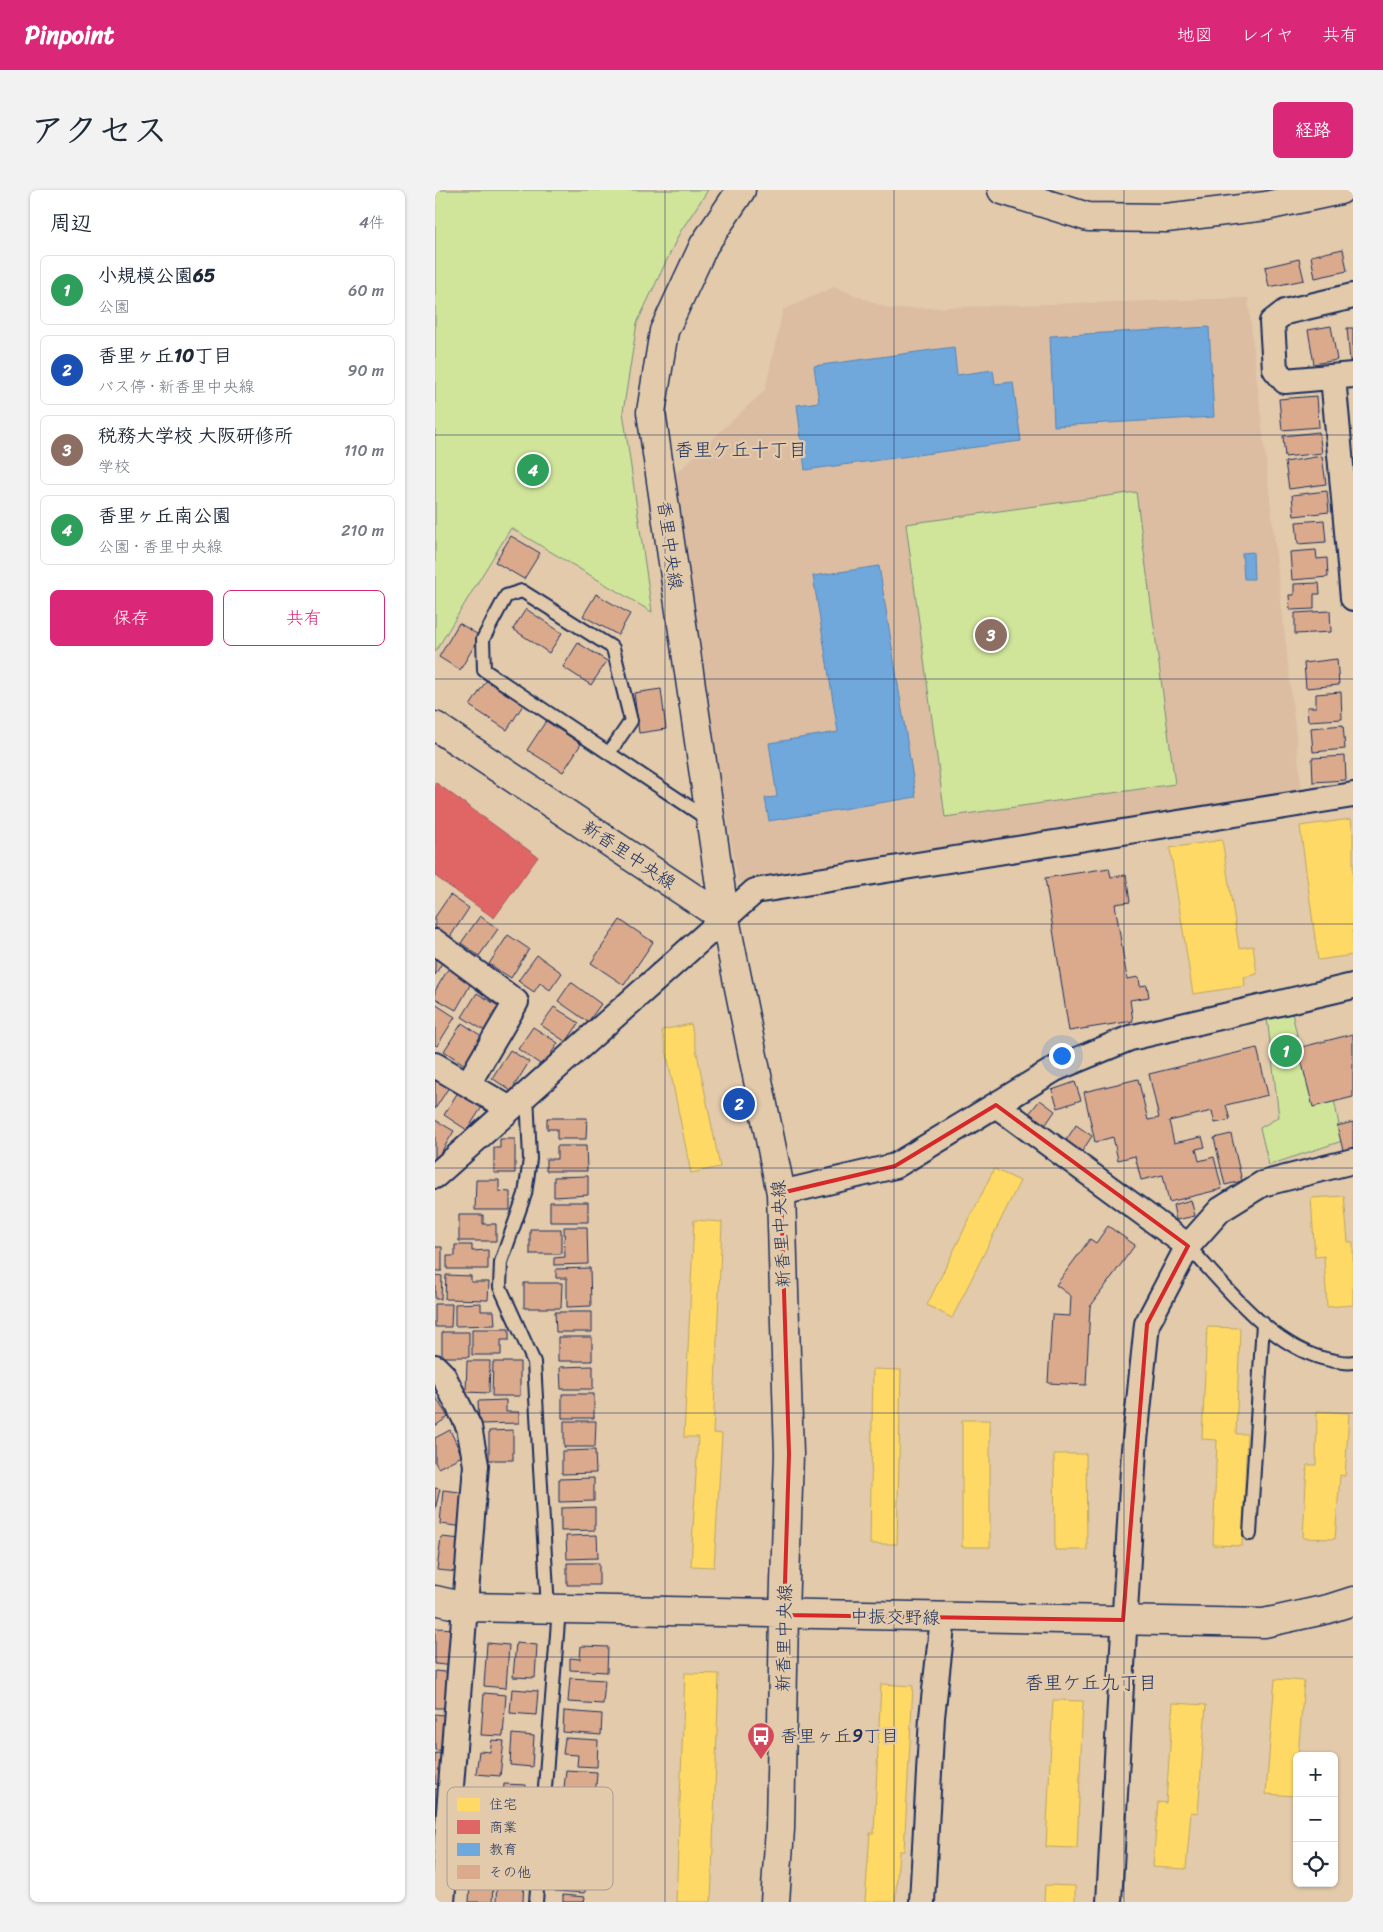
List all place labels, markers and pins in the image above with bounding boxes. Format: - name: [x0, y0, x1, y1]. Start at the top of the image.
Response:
- pin: 4: [517, 451, 549, 489]
- pin: 3: [975, 616, 1007, 654]
- pin: 1: [1270, 1032, 1302, 1070]
- pin: 2: [723, 1085, 755, 1123]
- place label: 香里ヶ丘9丁目: [780, 1720, 899, 1752]
- bus stop icon: 香里ヶ丘9丁目: [746, 1721, 776, 1760]

